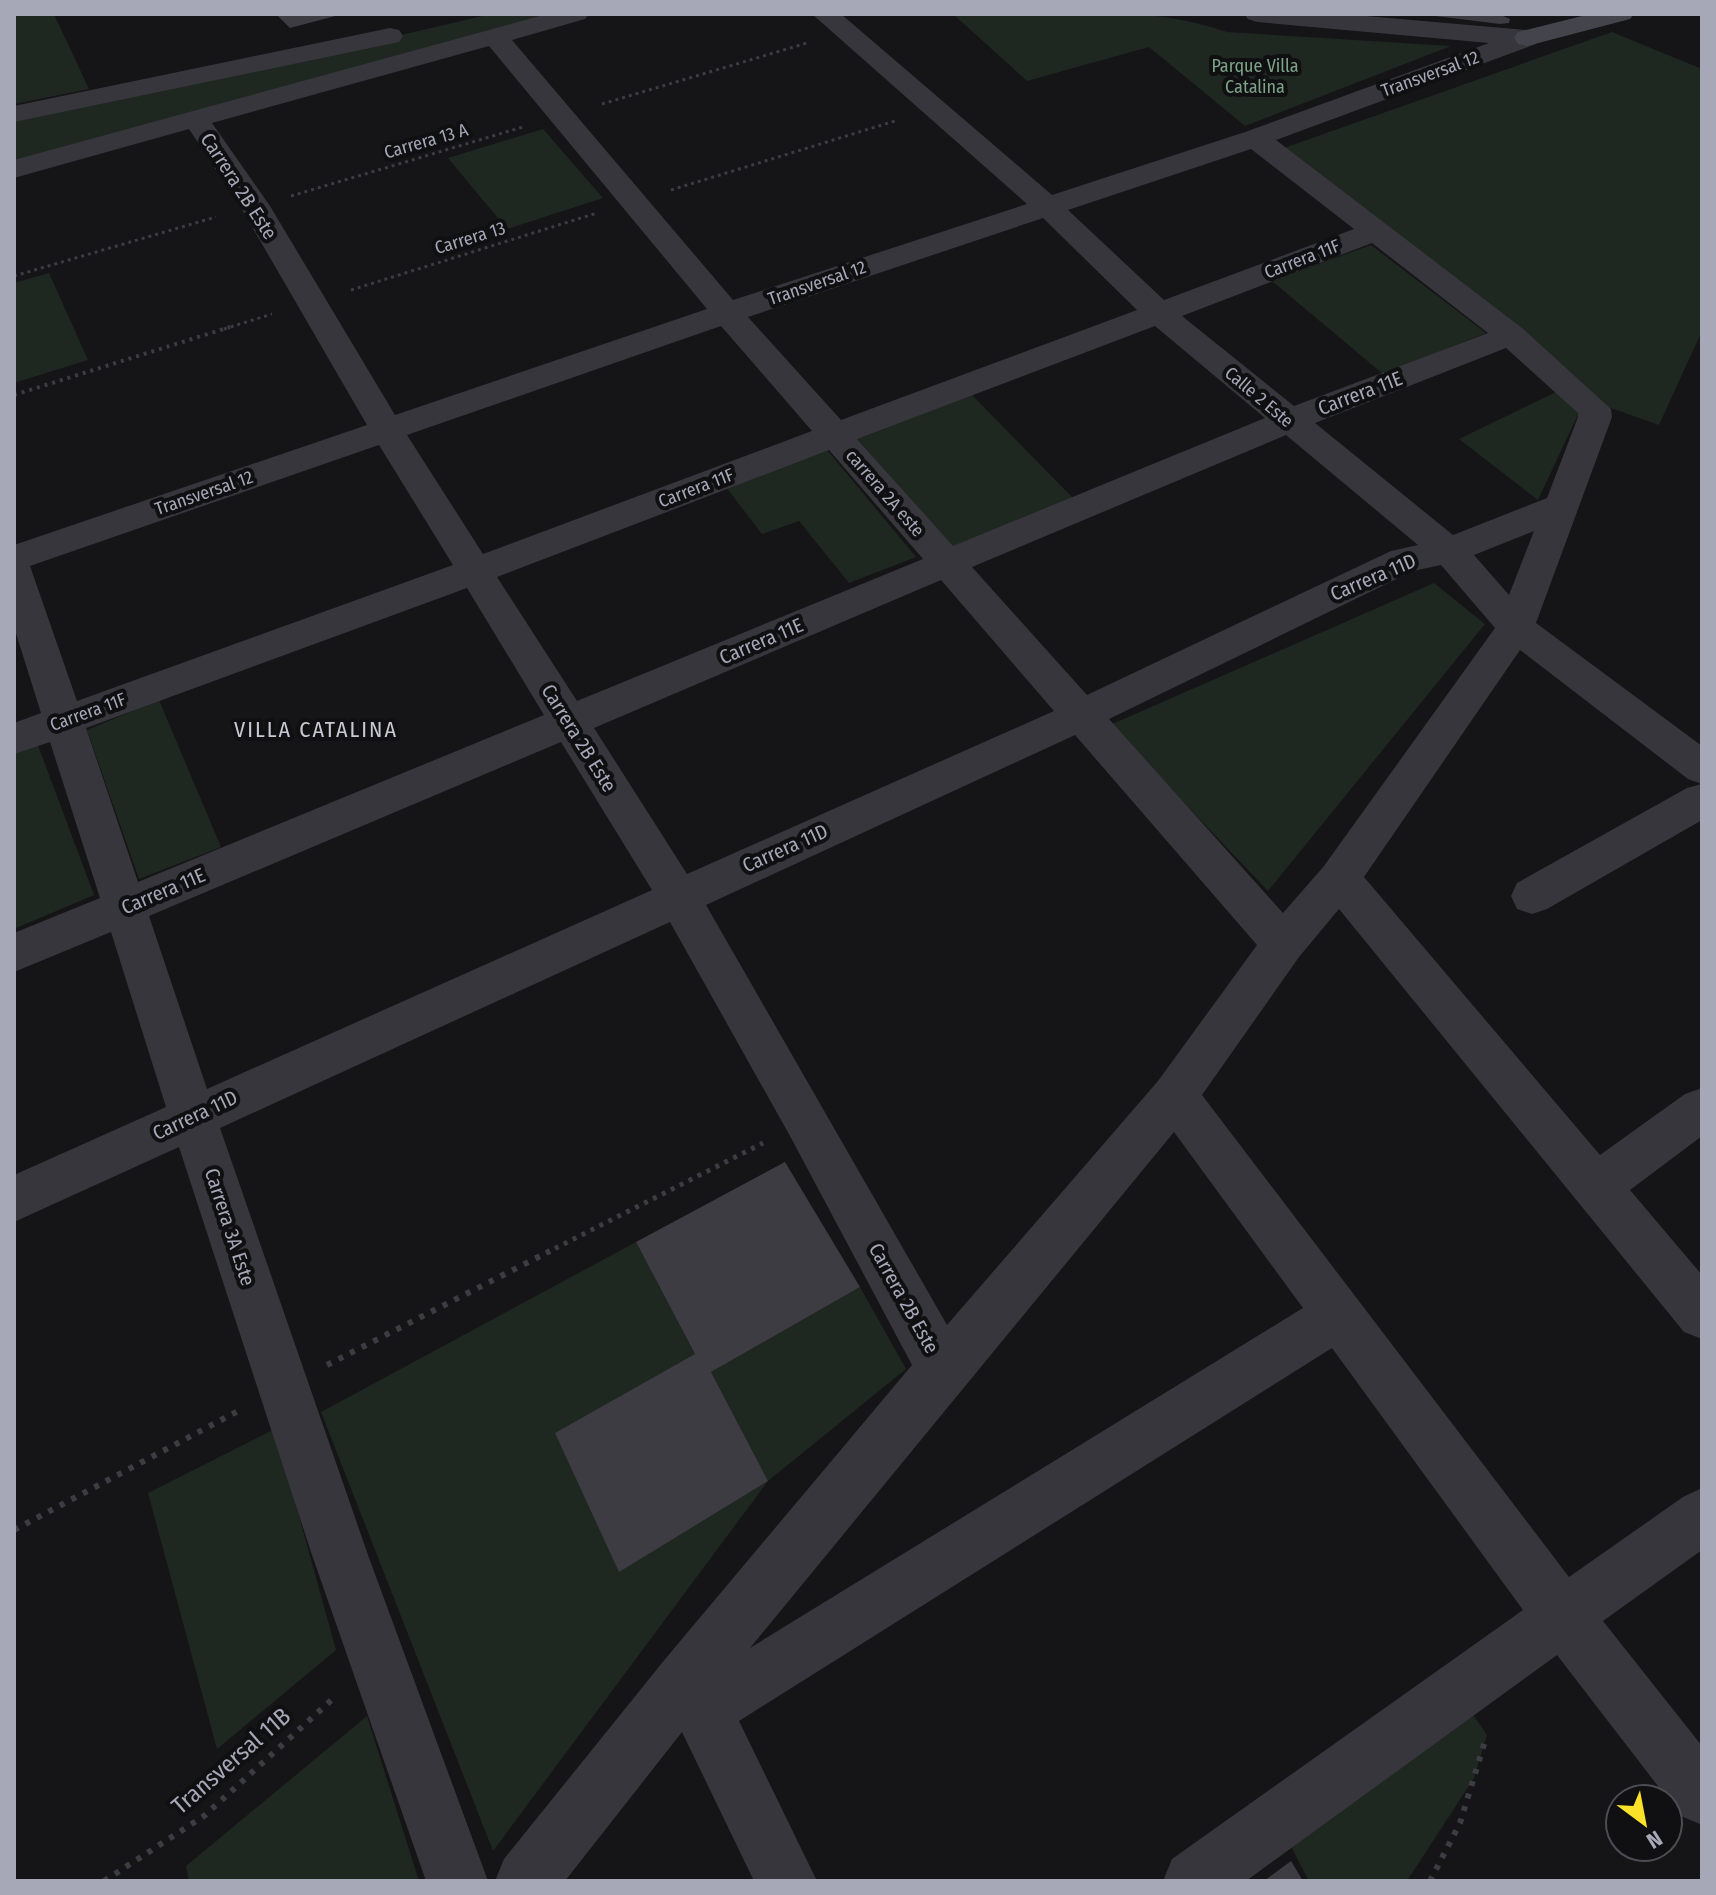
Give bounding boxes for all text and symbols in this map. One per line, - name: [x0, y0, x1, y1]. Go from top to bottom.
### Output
- street label: Transversal 12: [1378, 46, 1482, 102]
- park label: Parque Villa Catalina: [1211, 55, 1299, 98]
- street label: Carrera 13 A: [381, 118, 471, 163]
- street label: Carrera 2B Este: [196, 128, 282, 244]
- street label: Carrera 13: [432, 217, 508, 259]
- street label: Carrera 11F: [1261, 235, 1343, 283]
- street label: Transversal 12: [765, 256, 869, 310]
- street label: Calle 2 Este: [1220, 362, 1298, 432]
- street label: Carrera 11E: [1314, 366, 1406, 420]
- street label: carrera 2A este: [841, 445, 929, 541]
- street label: Carrera 11F: [655, 464, 737, 512]
- street label: Transversal 12: [152, 466, 256, 520]
- street label: Carrera 11D: [1327, 548, 1419, 606]
- street label: Carrera 11E: [716, 613, 806, 669]
- street label: Carrera 2B Este: [536, 680, 622, 796]
- street label: Carrera 11F: [47, 688, 129, 736]
- district label: VILLA CATALINA: [234, 716, 398, 743]
- street label: Carrera 11D: [739, 819, 831, 877]
- street label: Carrera 11E: [118, 863, 208, 919]
- street label: Carrera 11D: [149, 1085, 241, 1145]
- street label: Carrera 3A Este: [200, 1165, 260, 1289]
- street label: Carrera 2B Este: [864, 1239, 944, 1357]
- street label: Transversal 11B: [166, 1702, 296, 1820]
- north arrow: [1604, 1783, 1684, 1863]
- text: N: [1642, 1825, 1667, 1854]

